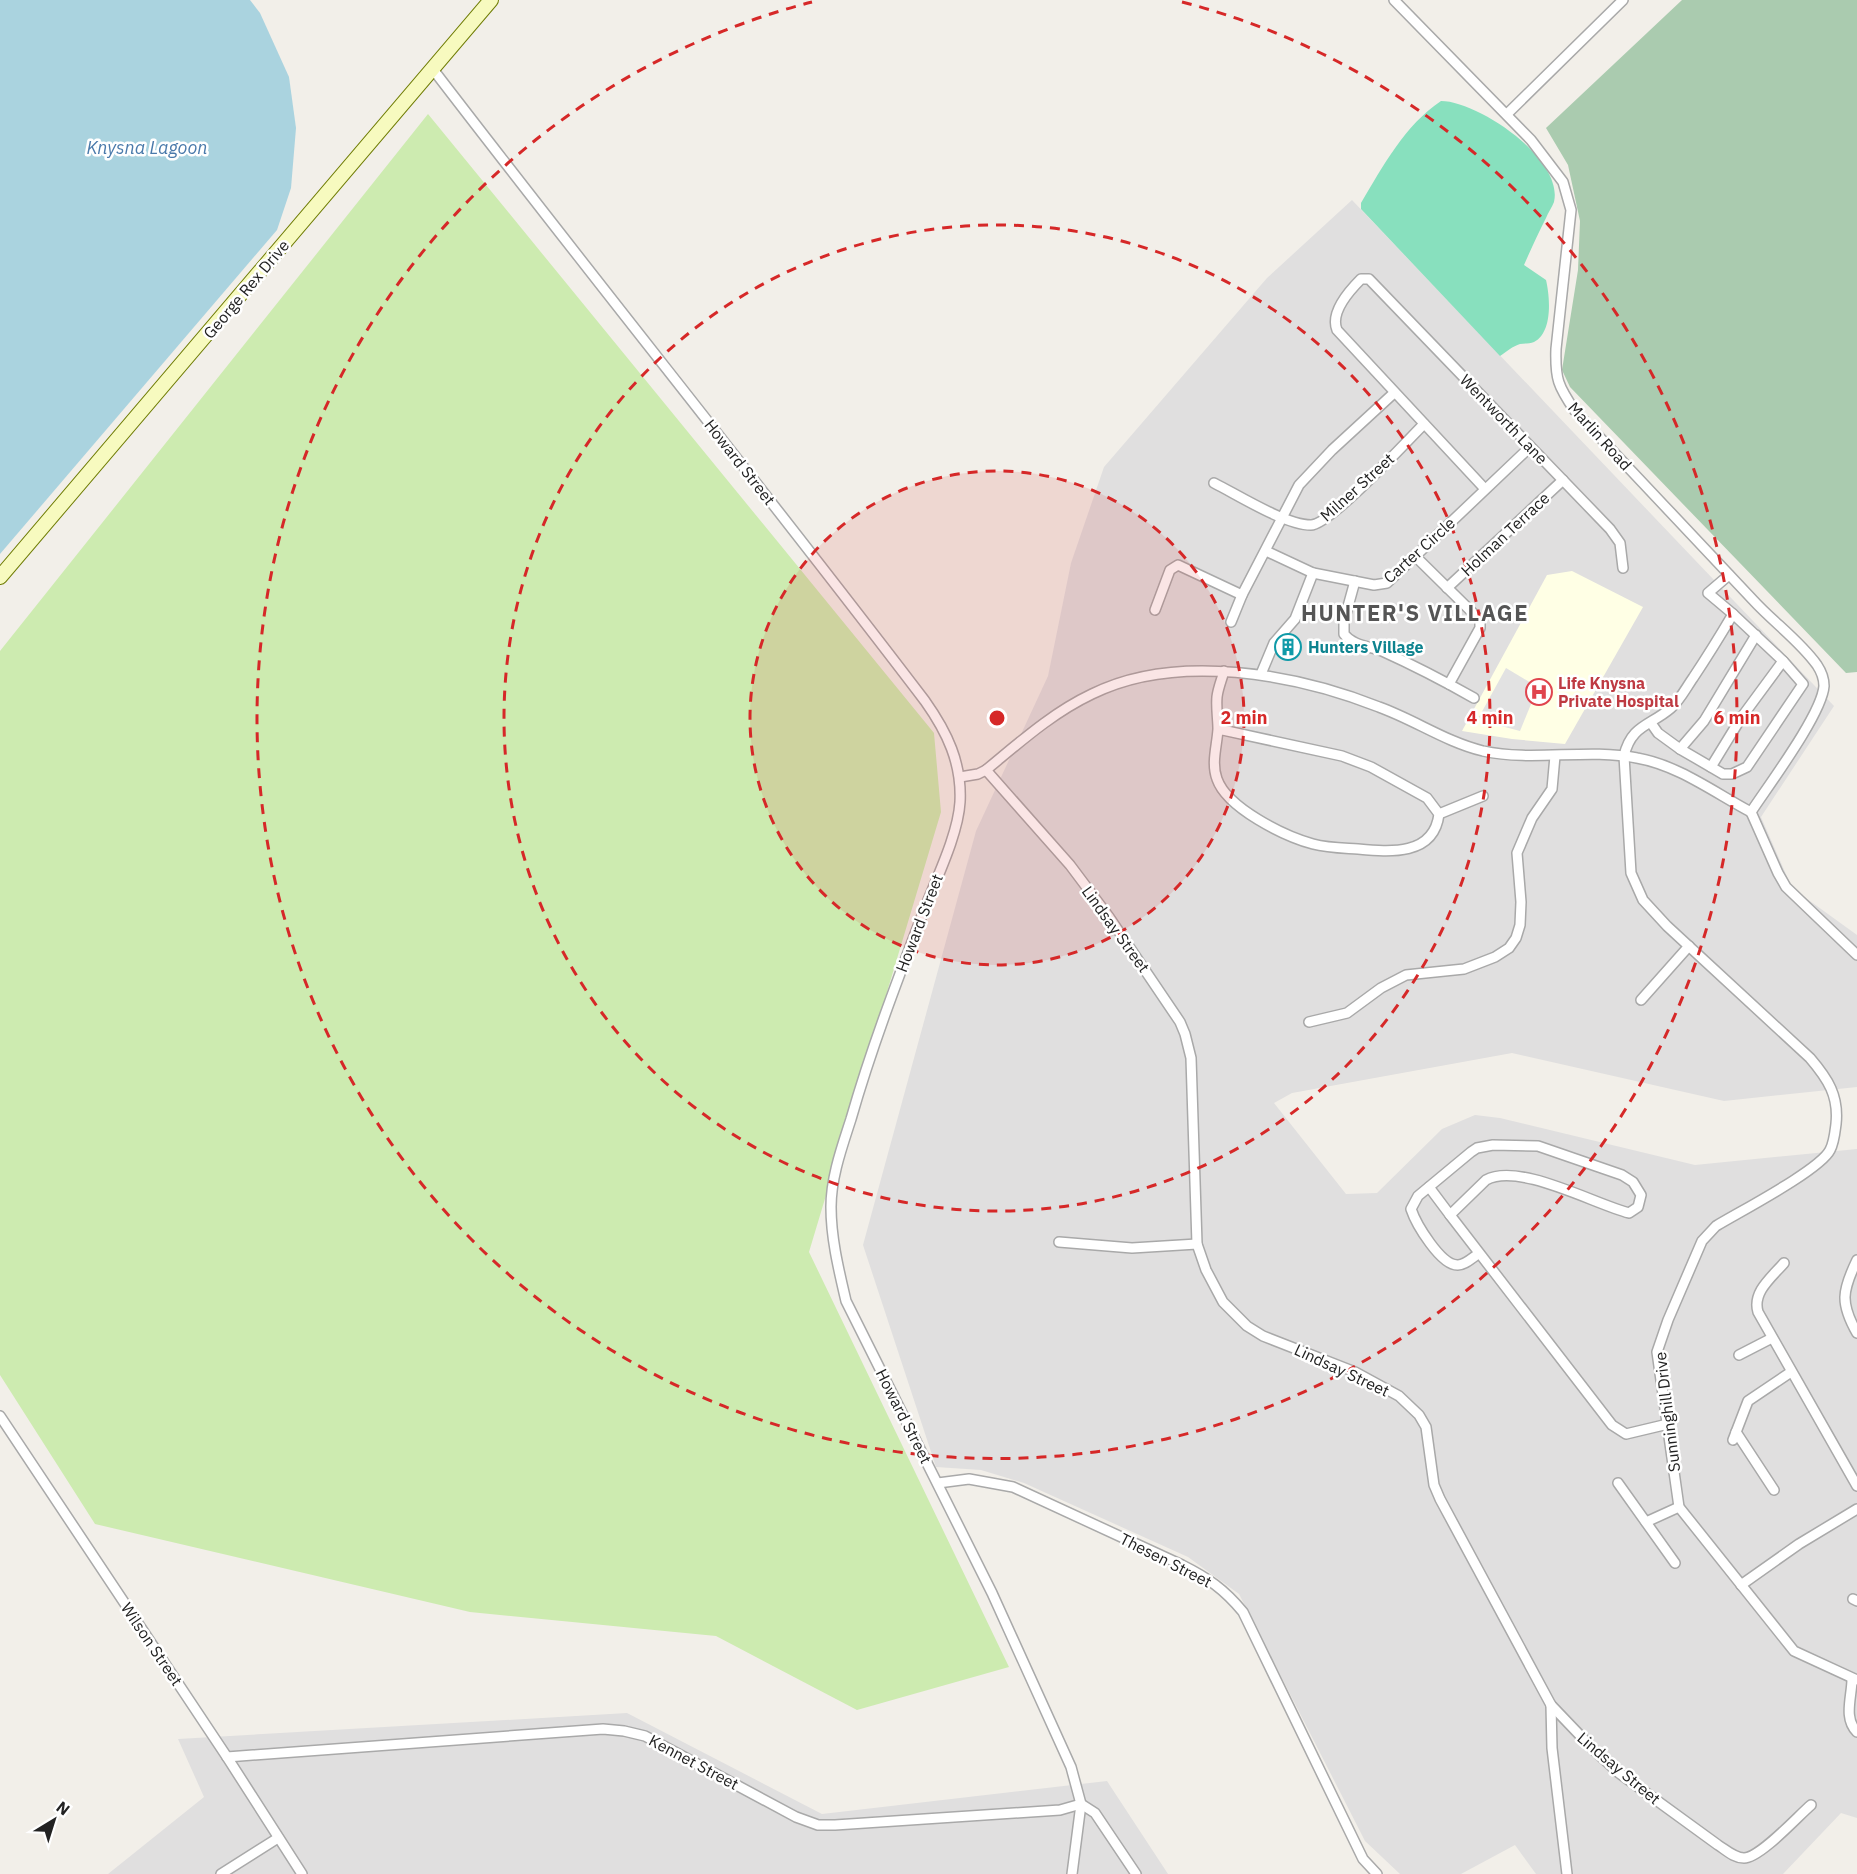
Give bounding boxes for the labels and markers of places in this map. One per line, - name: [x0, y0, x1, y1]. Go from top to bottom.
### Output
- building icon: Hunters Village: [1273, 632, 1303, 662]
- place label: Hunters Village: [1308, 637, 1423, 657]
- place label: Life Knysna Private Hospital: [1558, 673, 1679, 711]
- hospital icon: Life Knysna Private Hospital: [1524, 677, 1554, 707]
- centre of rings: [987, 708, 1007, 728]

